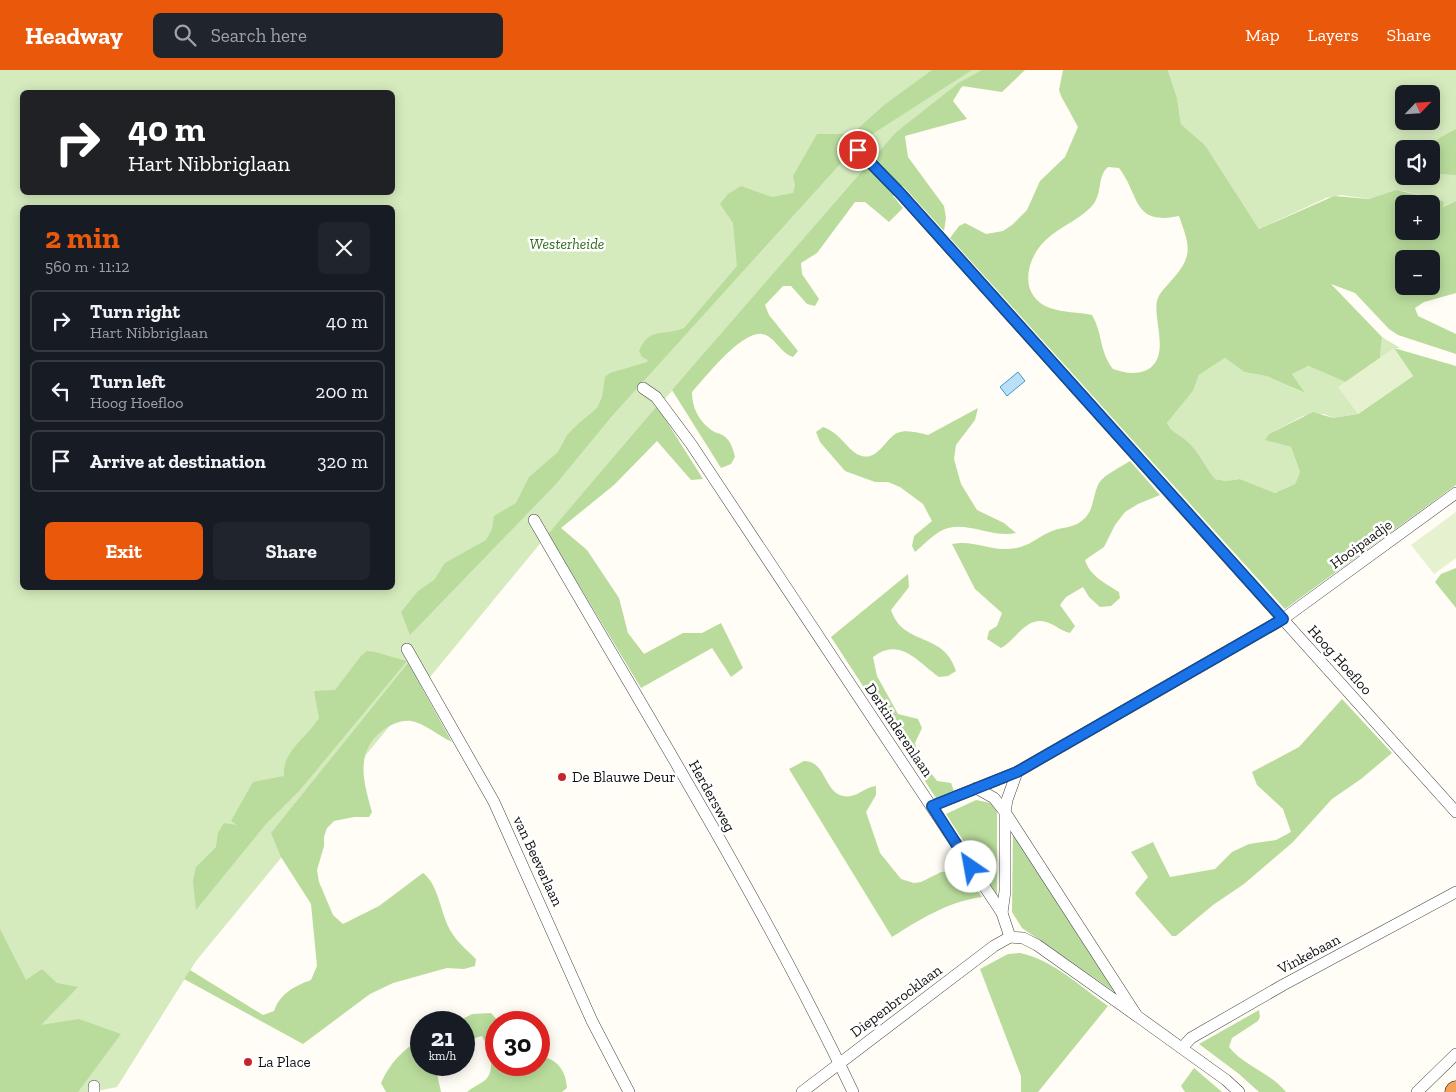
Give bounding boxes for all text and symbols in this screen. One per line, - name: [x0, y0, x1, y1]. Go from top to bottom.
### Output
- search box: [153, 13, 503, 58]
- text: Headway: [25, 21, 123, 50]
- icon: search: [171, 21, 199, 49]
- text: Search here: [211, 24, 307, 47]
- text: Map: [1245, 24, 1280, 46]
- text: Layers: [1308, 24, 1359, 46]
- text: Share: [1387, 24, 1431, 46]
- north arrow: [1395, 85, 1440, 130]
- map controls: [1395, 85, 1440, 295]
- text: 40 m: [128, 108, 205, 150]
- icon: right: [45, 110, 110, 175]
- pin: [837, 129, 879, 171]
- icon: arrive: [844, 136, 872, 164]
- button: sound: [1395, 140, 1440, 185]
- text: Hart Nibbriglaan: [128, 150, 290, 177]
- button: +: [1395, 195, 1440, 240]
- text: 2 min: [45, 220, 120, 256]
- button: close: [318, 222, 370, 274]
- park label: Westerheide: [530, 235, 604, 253]
- button: −: [1395, 250, 1440, 295]
- text: 560 m · 11:12: [45, 257, 129, 276]
- text: Turn right: [90, 300, 180, 323]
- icon: right: [47, 307, 75, 335]
- text: 40 m: [326, 310, 368, 333]
- text: Hart Nibbriglaan: [90, 323, 208, 342]
- text: Turn left: [90, 370, 165, 393]
- icon: left: [47, 377, 75, 405]
- text: 200 m: [316, 380, 368, 403]
- text: Hoog Hoefloo: [90, 393, 184, 412]
- icon: arrive: [47, 447, 75, 475]
- text: Arrive at destination: [90, 450, 266, 473]
- text: 320 m: [317, 450, 368, 473]
- street label: Hooipaadje: [1326, 515, 1396, 573]
- button: Exit: [45, 522, 203, 580]
- button: Share: [213, 522, 370, 580]
- street label: Hoog Hoefloo: [1304, 621, 1376, 699]
- street label: Derkinderenlaan: [861, 680, 937, 780]
- street label: Herdersweg: [685, 757, 739, 835]
- place label: De Blauwe Deur: [572, 768, 676, 786]
- marker: De Blauwe Deur: [556, 771, 568, 783]
- street label: van Beeverlaan: [509, 813, 567, 909]
- position arrow: [944, 840, 996, 892]
- street label: Vinkebaan: [1274, 930, 1344, 978]
- street label: Diepenbrocklaan: [847, 961, 945, 1041]
- speed limit sign: 30: [485, 1011, 550, 1076]
- text: 21: [431, 1022, 454, 1052]
- text: km/h: [429, 1049, 456, 1063]
- place label: La Place: [258, 1053, 311, 1071]
- marker: La Place: [242, 1056, 254, 1068]

